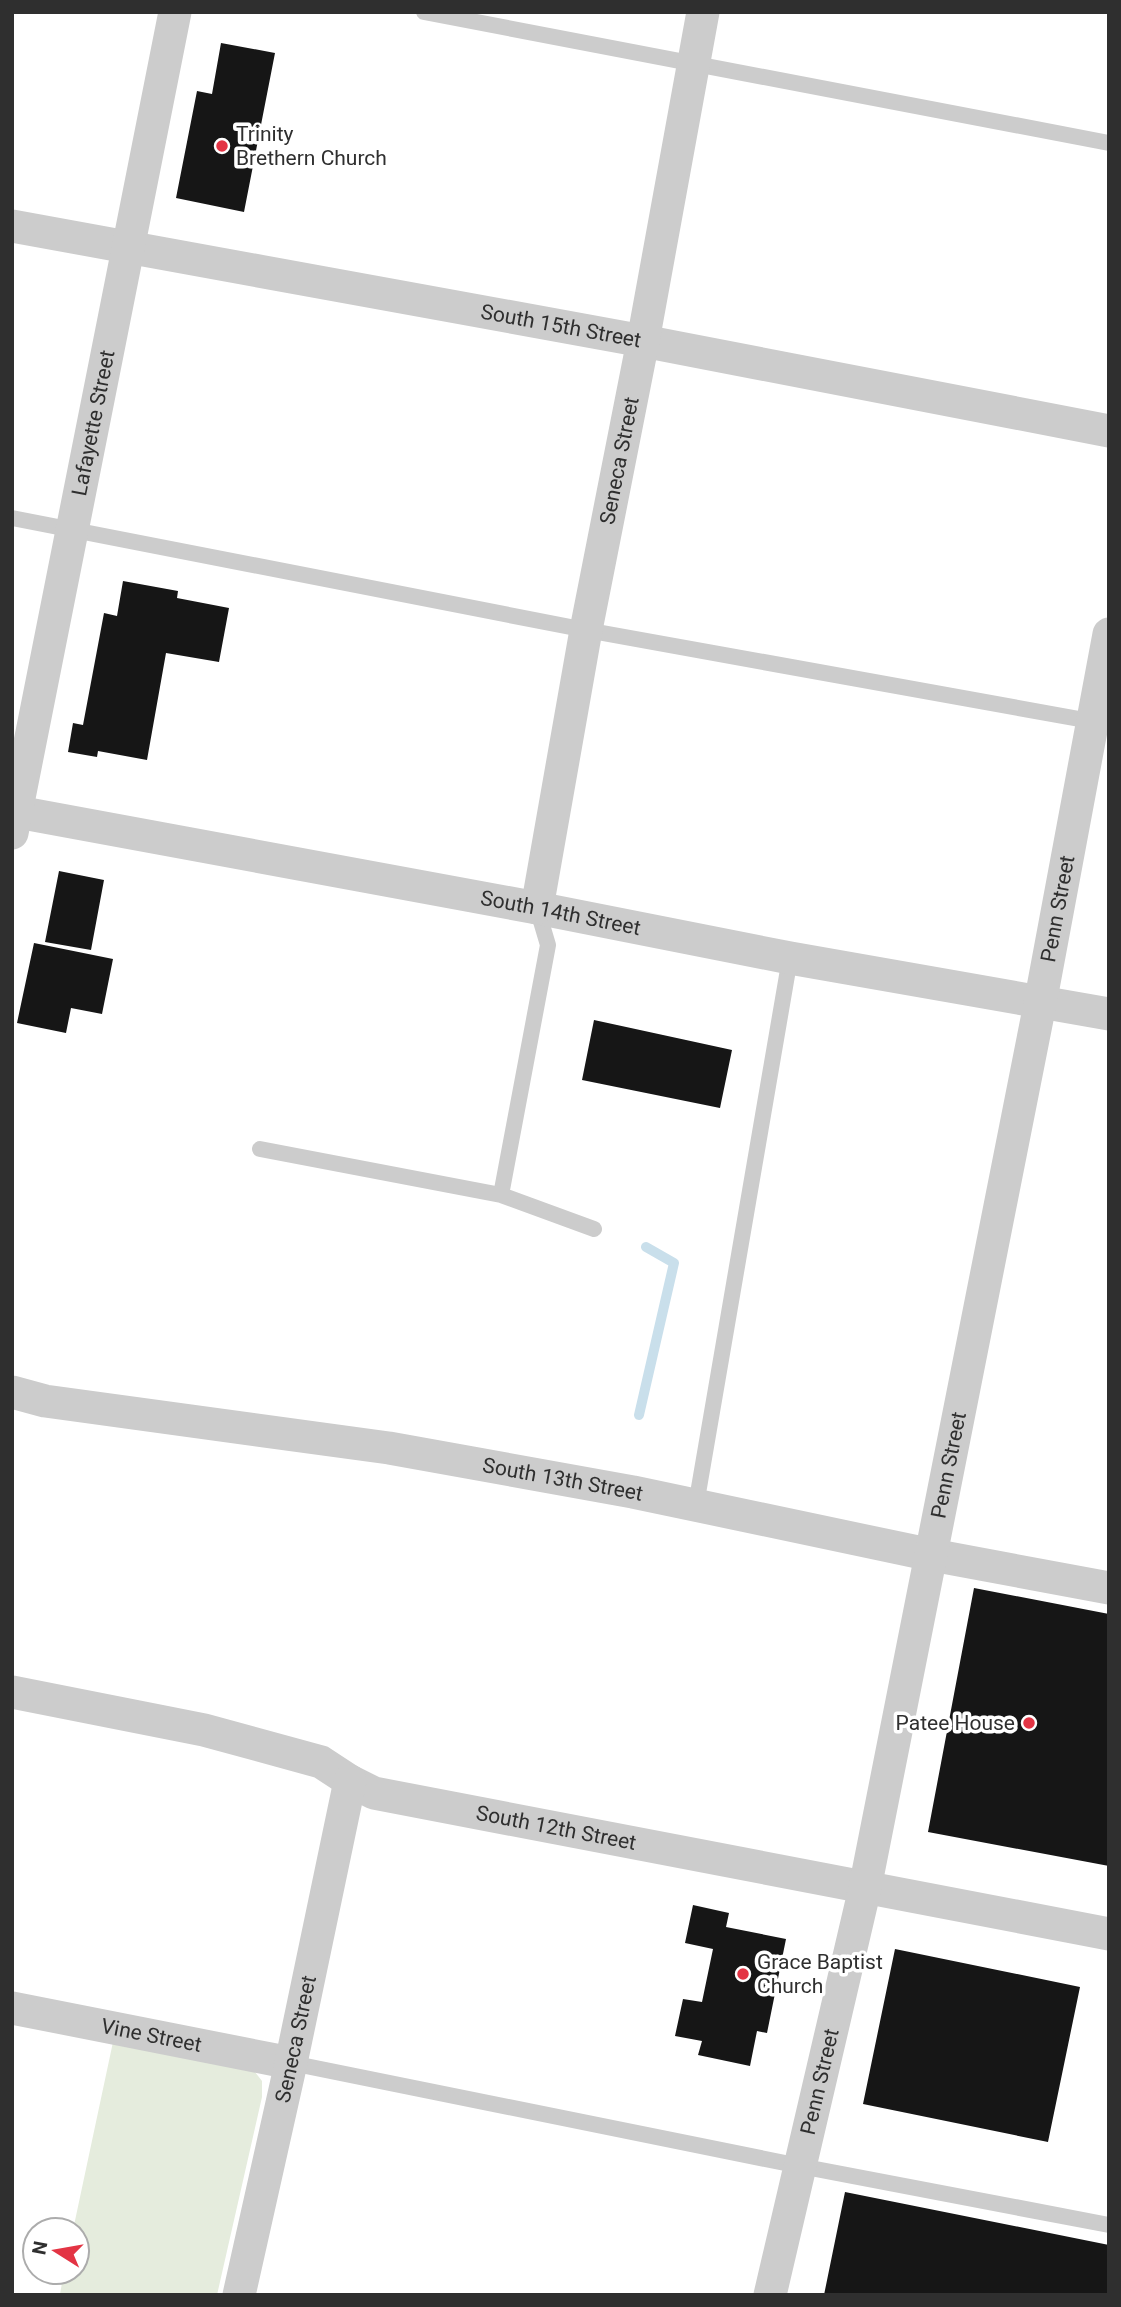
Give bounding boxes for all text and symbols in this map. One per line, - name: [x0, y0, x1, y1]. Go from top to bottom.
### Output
- place label: Trinity Brethern Church: [236, 122, 387, 170]
- marker: Trinity Brethern Church: [214, 138, 230, 154]
- street label: South 15th Street: [479, 300, 643, 352]
- street label: Lafayette Street: [67, 348, 120, 498]
- street label: Seneca Street: [595, 395, 644, 526]
- street label: Penn Street: [1036, 853, 1079, 964]
- street label: South 14th Street: [479, 886, 643, 940]
- street label: Penn Street: [926, 1410, 971, 1521]
- street label: South 13th Street: [481, 1453, 645, 1506]
- place label: Patee House: [896, 1711, 1015, 1735]
- marker: Patee House: [1021, 1715, 1037, 1731]
- street label: South 12th Street: [474, 1801, 638, 1855]
- place label: Grace Baptist Church: [757, 1950, 883, 1998]
- marker: Grace Baptist Church: [735, 1966, 751, 1982]
- street label: Seneca Street: [270, 1973, 321, 2105]
- street label: Vine Street: [99, 2014, 204, 2057]
- street label: Penn Street: [796, 2026, 844, 2137]
- north arrow: [21, 2216, 91, 2286]
- text: N: [27, 2239, 52, 2257]

